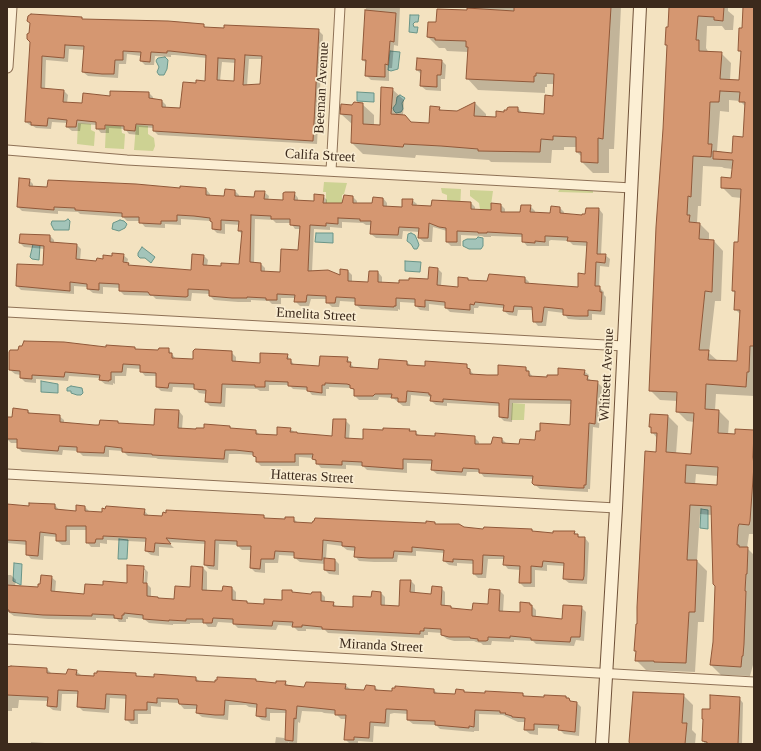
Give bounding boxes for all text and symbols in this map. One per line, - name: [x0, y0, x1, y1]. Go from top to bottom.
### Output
- street label: Beeman Avenue: [311, 42, 333, 134]
- street label: Califa Street: [284, 146, 356, 166]
- street label: Emelita Street: [276, 305, 356, 325]
- street label: Whitsett Avenue: [596, 328, 618, 422]
- street label: Hatteras Street: [270, 466, 354, 488]
- street label: Miranda Street: [339, 635, 423, 657]

